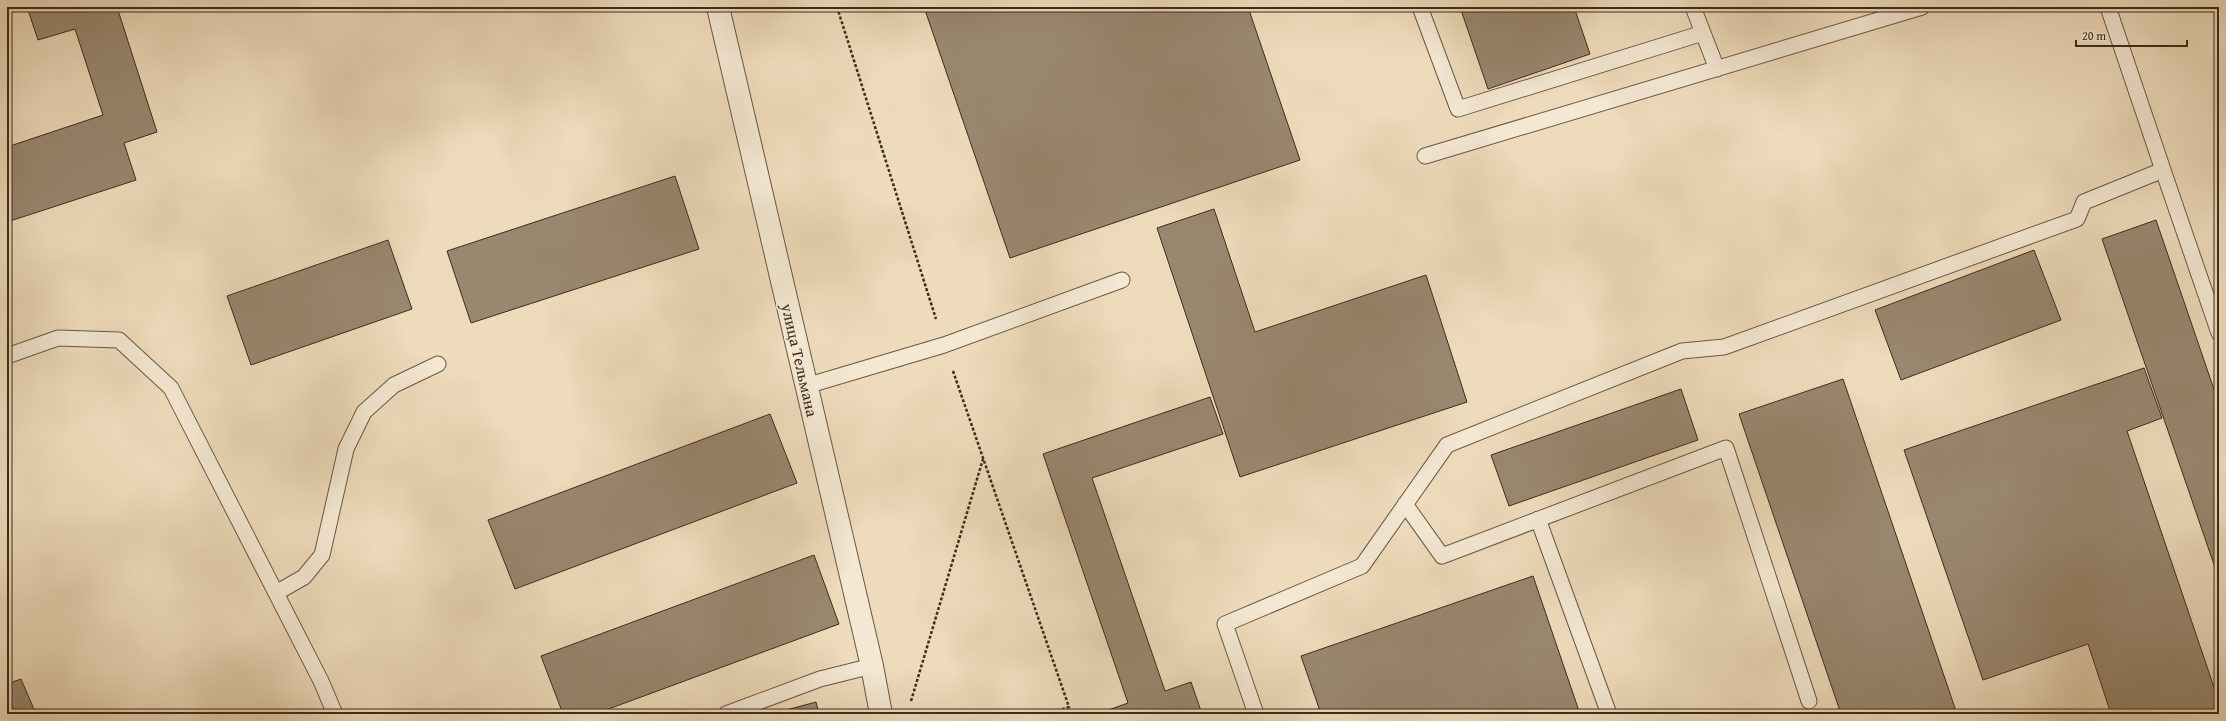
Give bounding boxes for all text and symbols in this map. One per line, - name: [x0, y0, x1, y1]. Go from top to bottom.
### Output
- scale bar: [2076, 22, 2187, 48]
- text: 20 m: [2082, 27, 2106, 44]
- street label: улица Тельмана: [775, 300, 825, 419]

